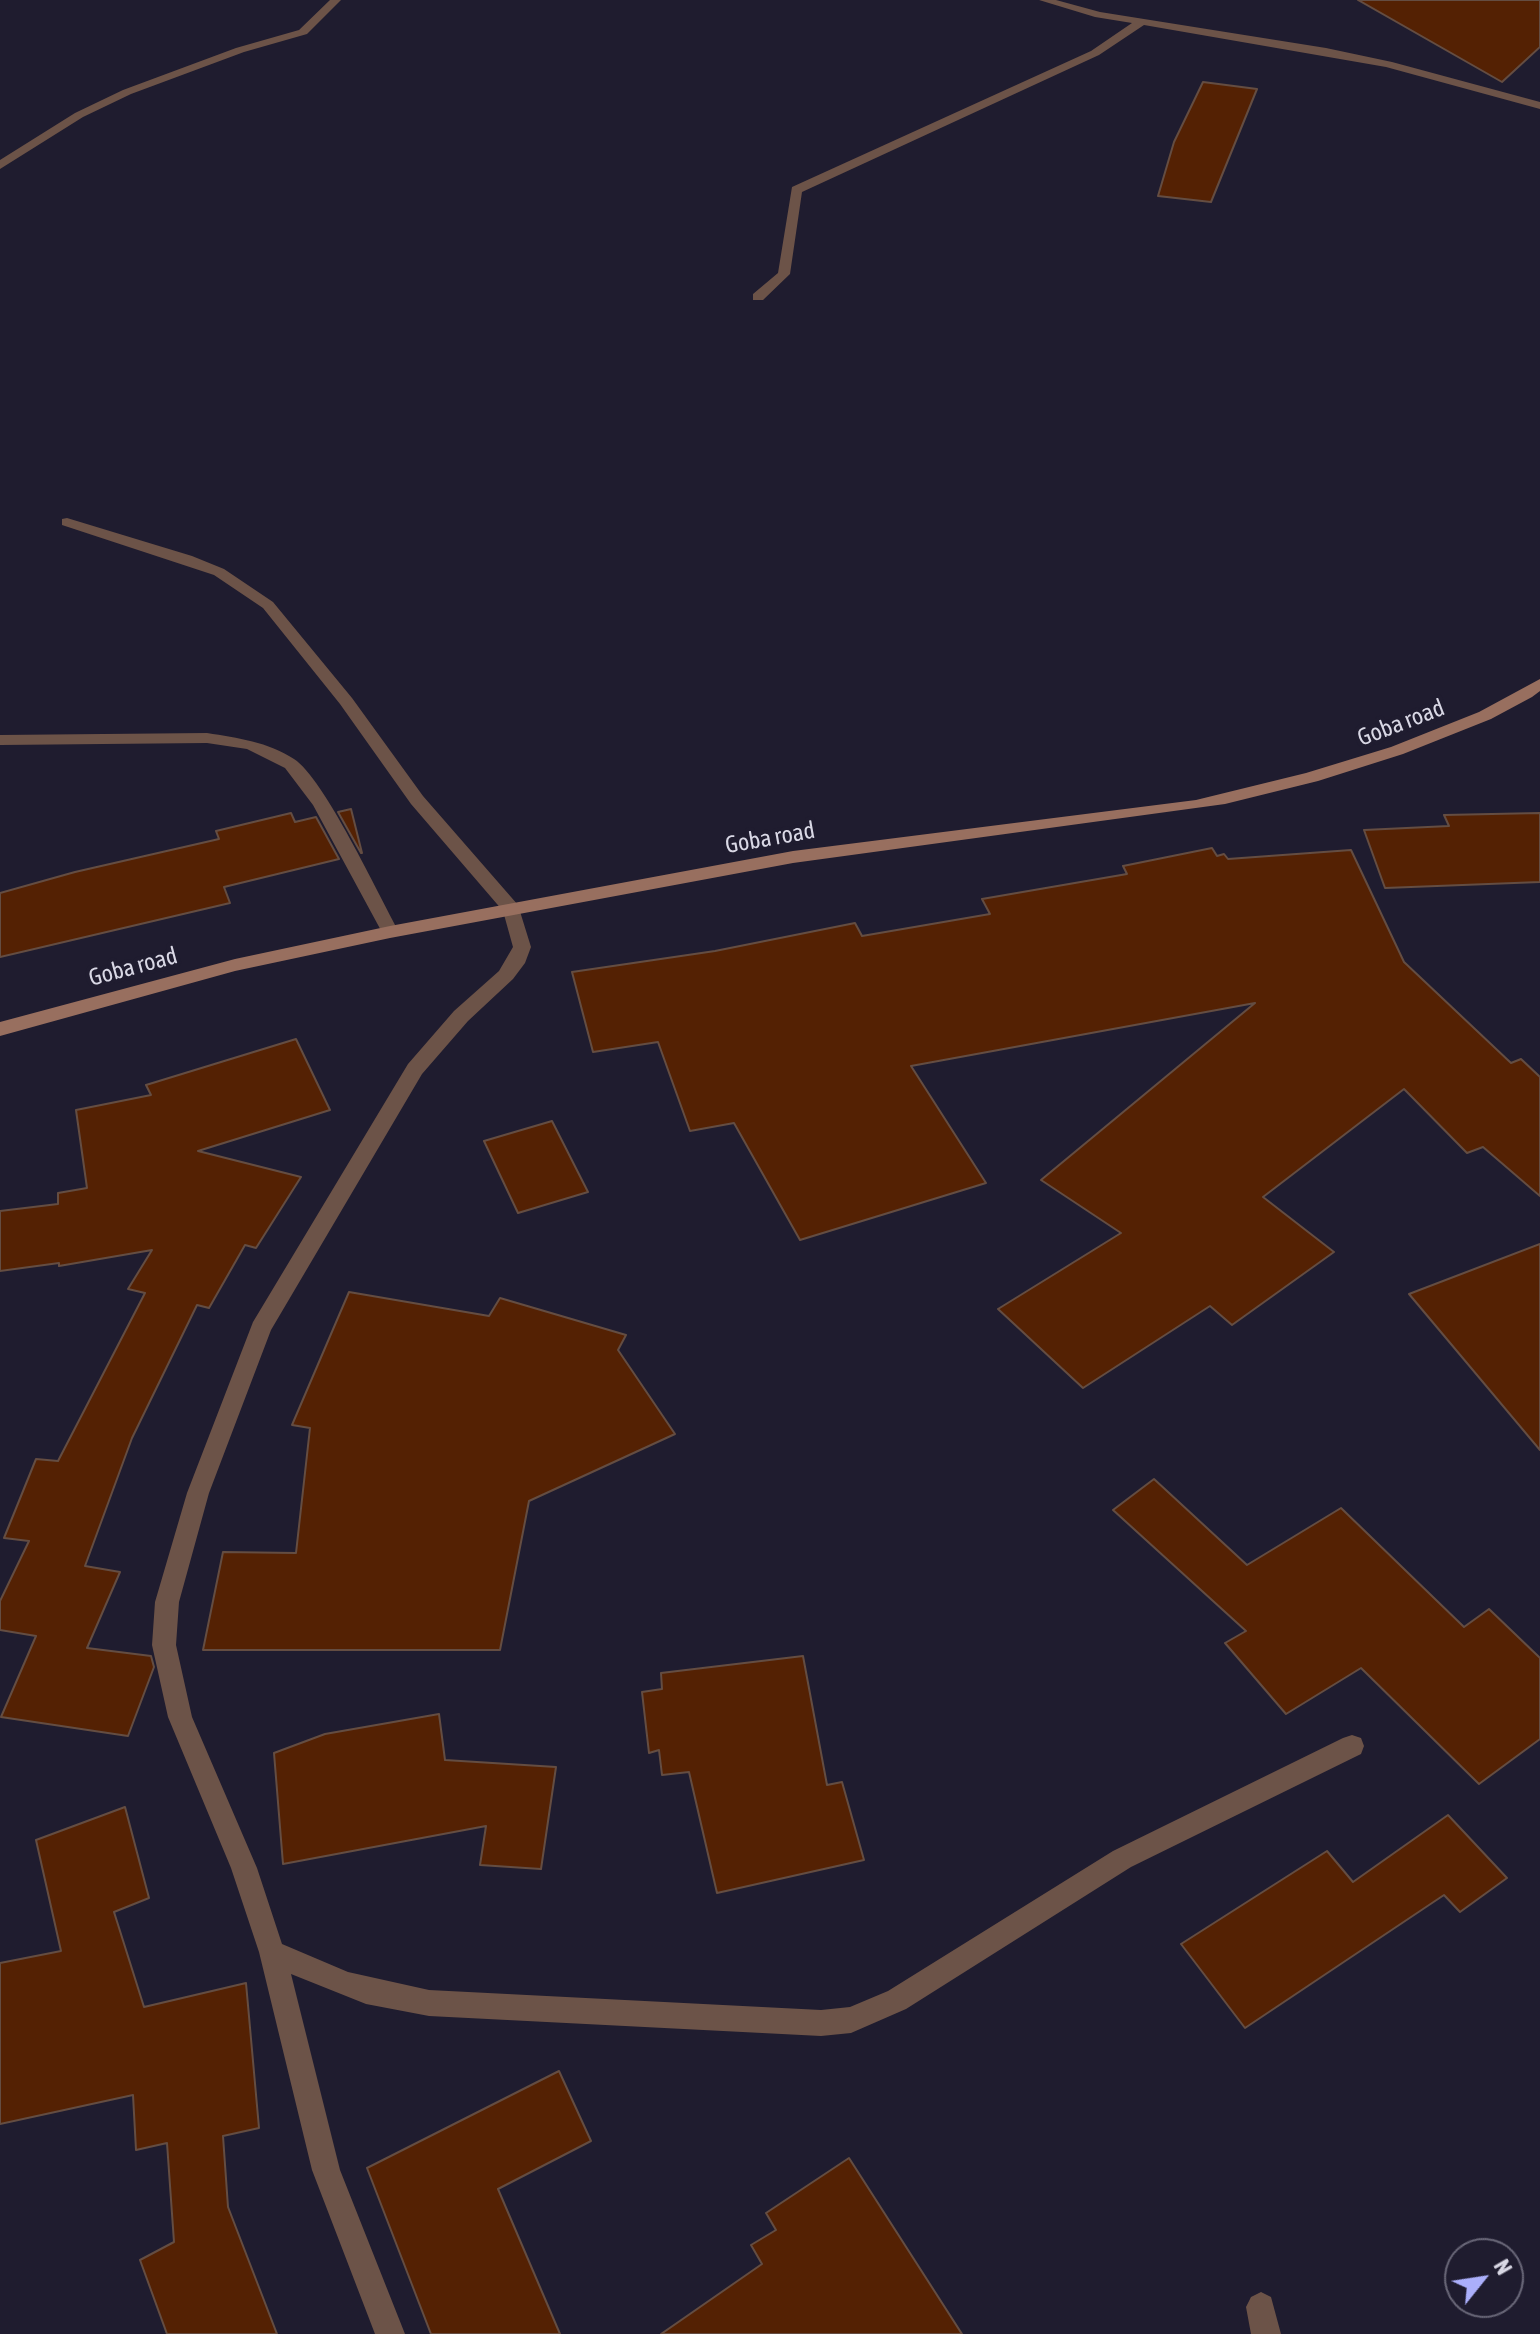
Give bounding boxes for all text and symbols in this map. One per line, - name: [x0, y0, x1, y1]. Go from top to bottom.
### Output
- street label: Goba road: [1353, 693, 1449, 753]
- street label: Goba road: [723, 816, 817, 860]
- street label: Goba road: [85, 941, 181, 993]
- north arrow: [1444, 2238, 1524, 2318]
- text: N: [1489, 2255, 1518, 2279]

